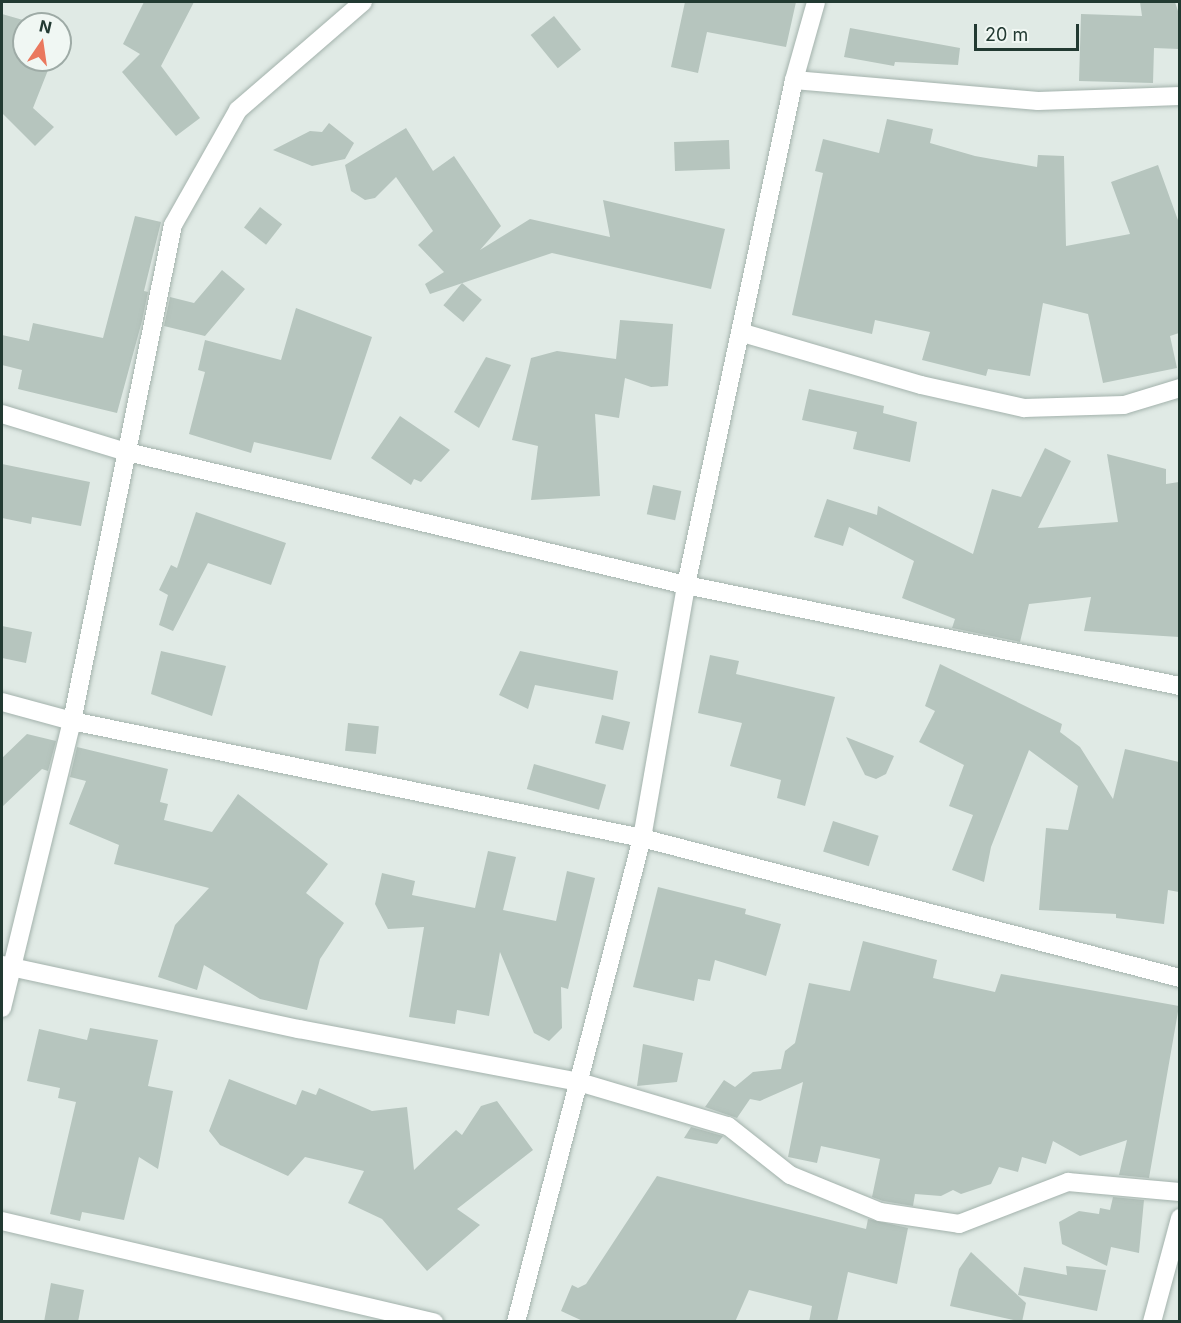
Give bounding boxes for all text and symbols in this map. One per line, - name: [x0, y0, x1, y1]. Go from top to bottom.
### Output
- north arrow: [12, 12, 72, 72]
- scale bar: [977, 12, 1082, 50]
- text: N: [37, 15, 54, 38]
- text: 20 m: [985, 24, 1028, 45]

